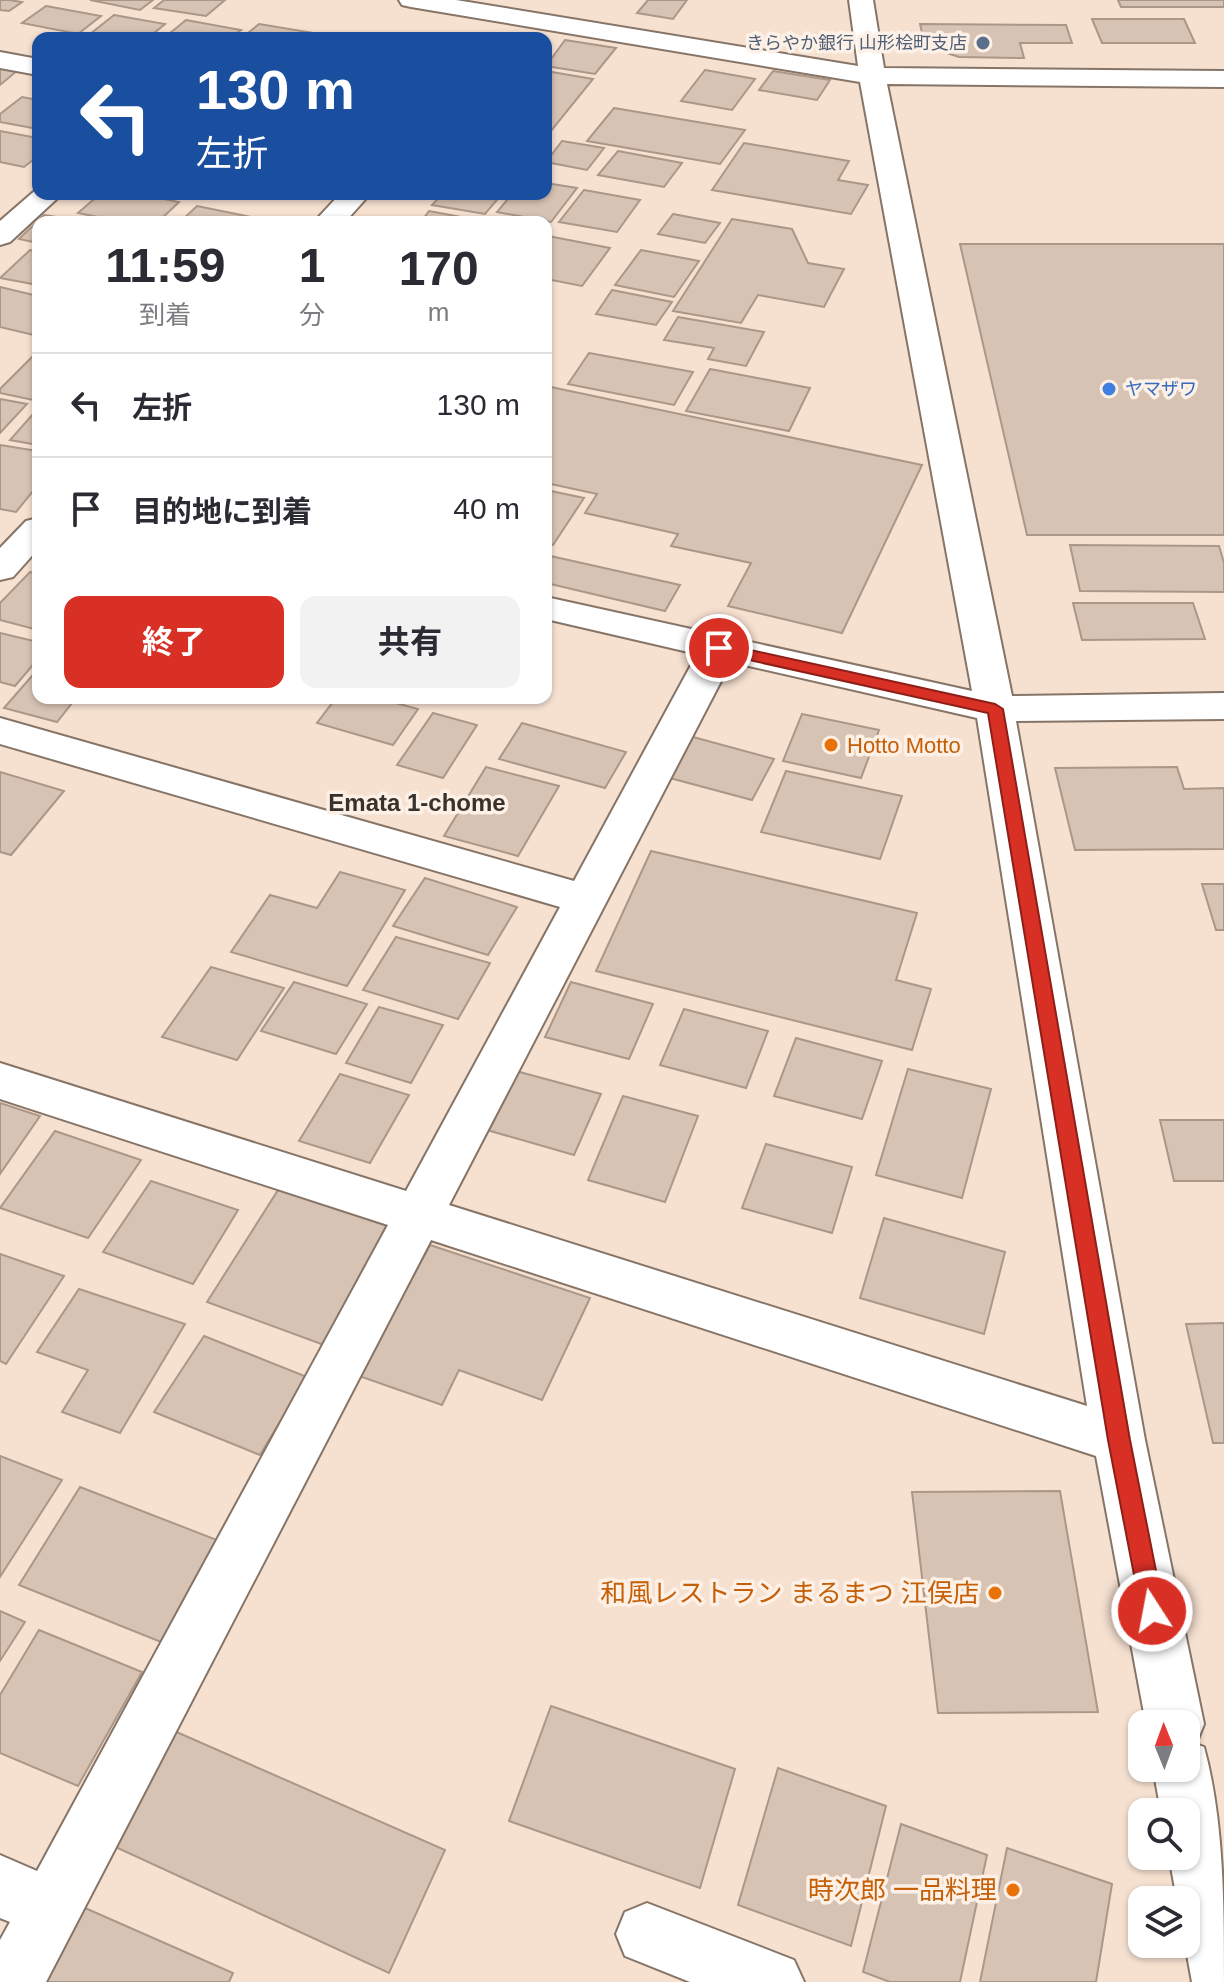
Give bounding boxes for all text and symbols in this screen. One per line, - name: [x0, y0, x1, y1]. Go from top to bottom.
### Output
- place label: きらやか銀行 山形桧町支店: [746, 33, 967, 53]
- marker: きらやか銀行 山形桧町支店: [974, 34, 992, 52]
- text: 130 m: [196, 58, 355, 121]
- icon: left: [64, 64, 168, 168]
- text: 左折: [196, 133, 268, 174]
- text: 11:59: [105, 239, 225, 292]
- text: 1: [299, 239, 325, 292]
- text: 170: [399, 242, 479, 295]
- text: m: [428, 297, 450, 327]
- text: 到着: [139, 300, 191, 330]
- text: 分: [299, 300, 325, 330]
- place label: ヤマザワ: [1125, 379, 1197, 399]
- marker: ヤマザワ: [1100, 380, 1118, 398]
- icon: left: [64, 383, 108, 427]
- text: 130 m: [437, 388, 520, 421]
- text: 左折: [132, 391, 192, 424]
- icon: arrive: [64, 487, 108, 531]
- text: 40 m: [453, 492, 520, 525]
- text: 目的地に到着: [132, 495, 312, 528]
- button: 終了: [64, 596, 284, 688]
- button: 共有: [300, 596, 520, 688]
- pin: [685, 614, 753, 682]
- icon: arrive: [697, 626, 741, 670]
- place label: Hotto Motto: [847, 733, 961, 758]
- marker: Hotto Motto: [822, 736, 840, 754]
- district label: Emata 1-chome: [328, 789, 506, 816]
- position arrow: [1110, 1569, 1194, 1653]
- place label: 和風レストラン まるまつ 江俣店: [601, 1578, 979, 1608]
- marker: 和風レストラン まるまつ 江俣店: [986, 1584, 1004, 1602]
- north arrow: [1128, 1710, 1200, 1782]
- map controls: [1128, 1710, 1200, 1958]
- button: search: [1128, 1798, 1200, 1870]
- place label: 時次郎 一品料理: [808, 1875, 997, 1905]
- marker: 時次郎 一品料理: [1004, 1881, 1022, 1899]
- button: layers: [1128, 1886, 1200, 1958]

